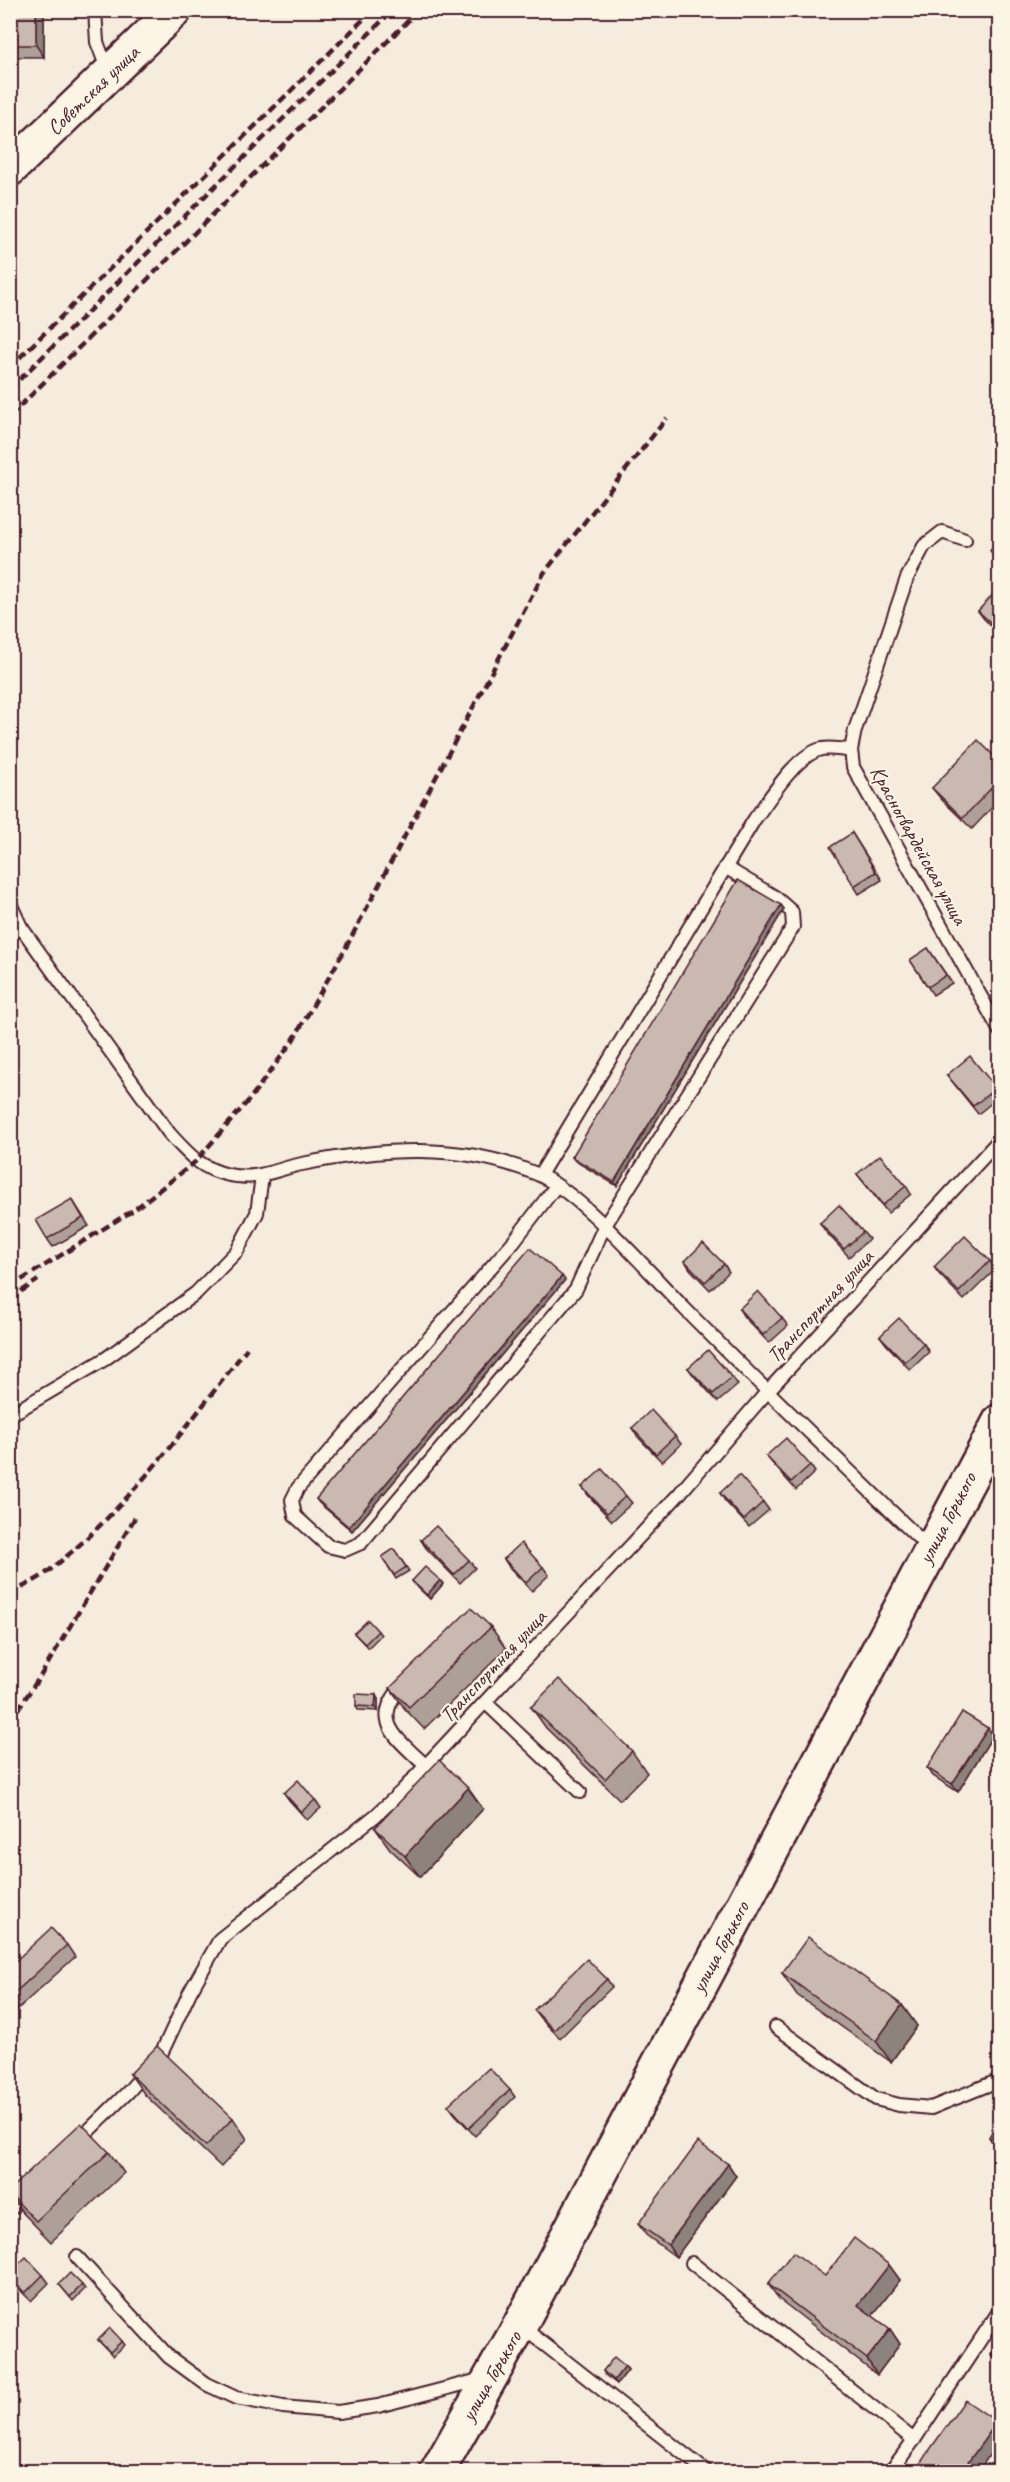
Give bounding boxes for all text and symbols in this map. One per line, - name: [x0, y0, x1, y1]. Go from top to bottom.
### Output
- street label: Советская улица: [41, 38, 146, 141]
- street label: Красногвардейская улица: [865, 761, 974, 930]
- street label: Транспортная улица: [761, 1243, 880, 1368]
- street label: улица Горького: [911, 1467, 983, 1570]
- street label: Транспортная улица: [434, 1603, 553, 1728]
- street label: улица Горького: [684, 1896, 756, 1999]
- street label: улица Горького: [454, 2325, 528, 2427]

